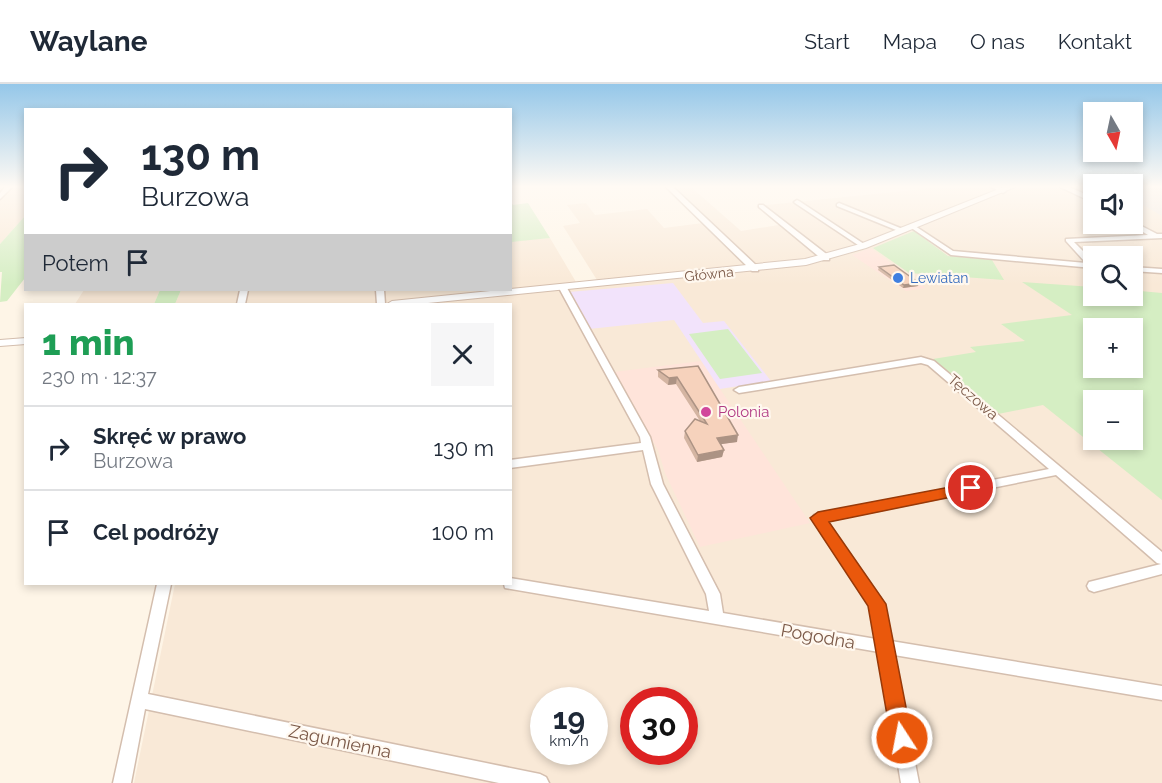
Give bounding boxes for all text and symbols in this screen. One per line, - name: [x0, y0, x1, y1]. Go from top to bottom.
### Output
- text: Waylane: [30, 25, 147, 58]
- text: Start: [804, 29, 850, 54]
- text: Mapa: [883, 29, 937, 54]
- text: O nas: [970, 29, 1025, 54]
- text: Kontakt: [1058, 29, 1132, 54]
- north arrow: [1083, 102, 1143, 162]
- map controls: [1083, 102, 1143, 450]
- text: 130 m: [141, 131, 260, 180]
- icon: right: [42, 132, 120, 210]
- button: sound: [1083, 174, 1143, 234]
- text: Burzowa: [141, 181, 249, 212]
- icon: arrive: [121, 246, 154, 279]
- button: search: [1083, 246, 1143, 306]
- text: Potem: [42, 250, 109, 276]
- street label: Główna: [684, 263, 734, 285]
- place label: Lewiatan: [910, 270, 969, 286]
- marker: Lewiatan: [891, 271, 905, 285]
- button: +: [1083, 318, 1143, 378]
- text: 1 min: [42, 321, 134, 363]
- button: close: [431, 323, 494, 386]
- text: 230 m · 12:37: [42, 365, 157, 389]
- street label: Tęczowa: [944, 370, 1002, 424]
- button: −: [1083, 390, 1143, 450]
- place label: Polonia: [718, 403, 769, 421]
- marker: Polonia: [699, 405, 713, 419]
- text: Skręć w prawo: [93, 423, 246, 449]
- icon: right: [42, 432, 75, 465]
- text: 130 m: [434, 435, 494, 461]
- text: Burzowa: [93, 449, 173, 473]
- pin: [945, 462, 996, 513]
- icon: arrive: [954, 471, 987, 504]
- icon: arrive: [42, 516, 75, 549]
- text: Cel podróży: [93, 519, 219, 545]
- text: 100 m: [432, 519, 494, 545]
- street label: Pogodna: [779, 619, 857, 653]
- speed limit sign: 30: [620, 687, 698, 765]
- text: 19: [553, 701, 585, 736]
- position arrow: [870, 706, 934, 770]
- street label: Zagumienna: [287, 720, 393, 762]
- text: km/h: [549, 732, 589, 750]

